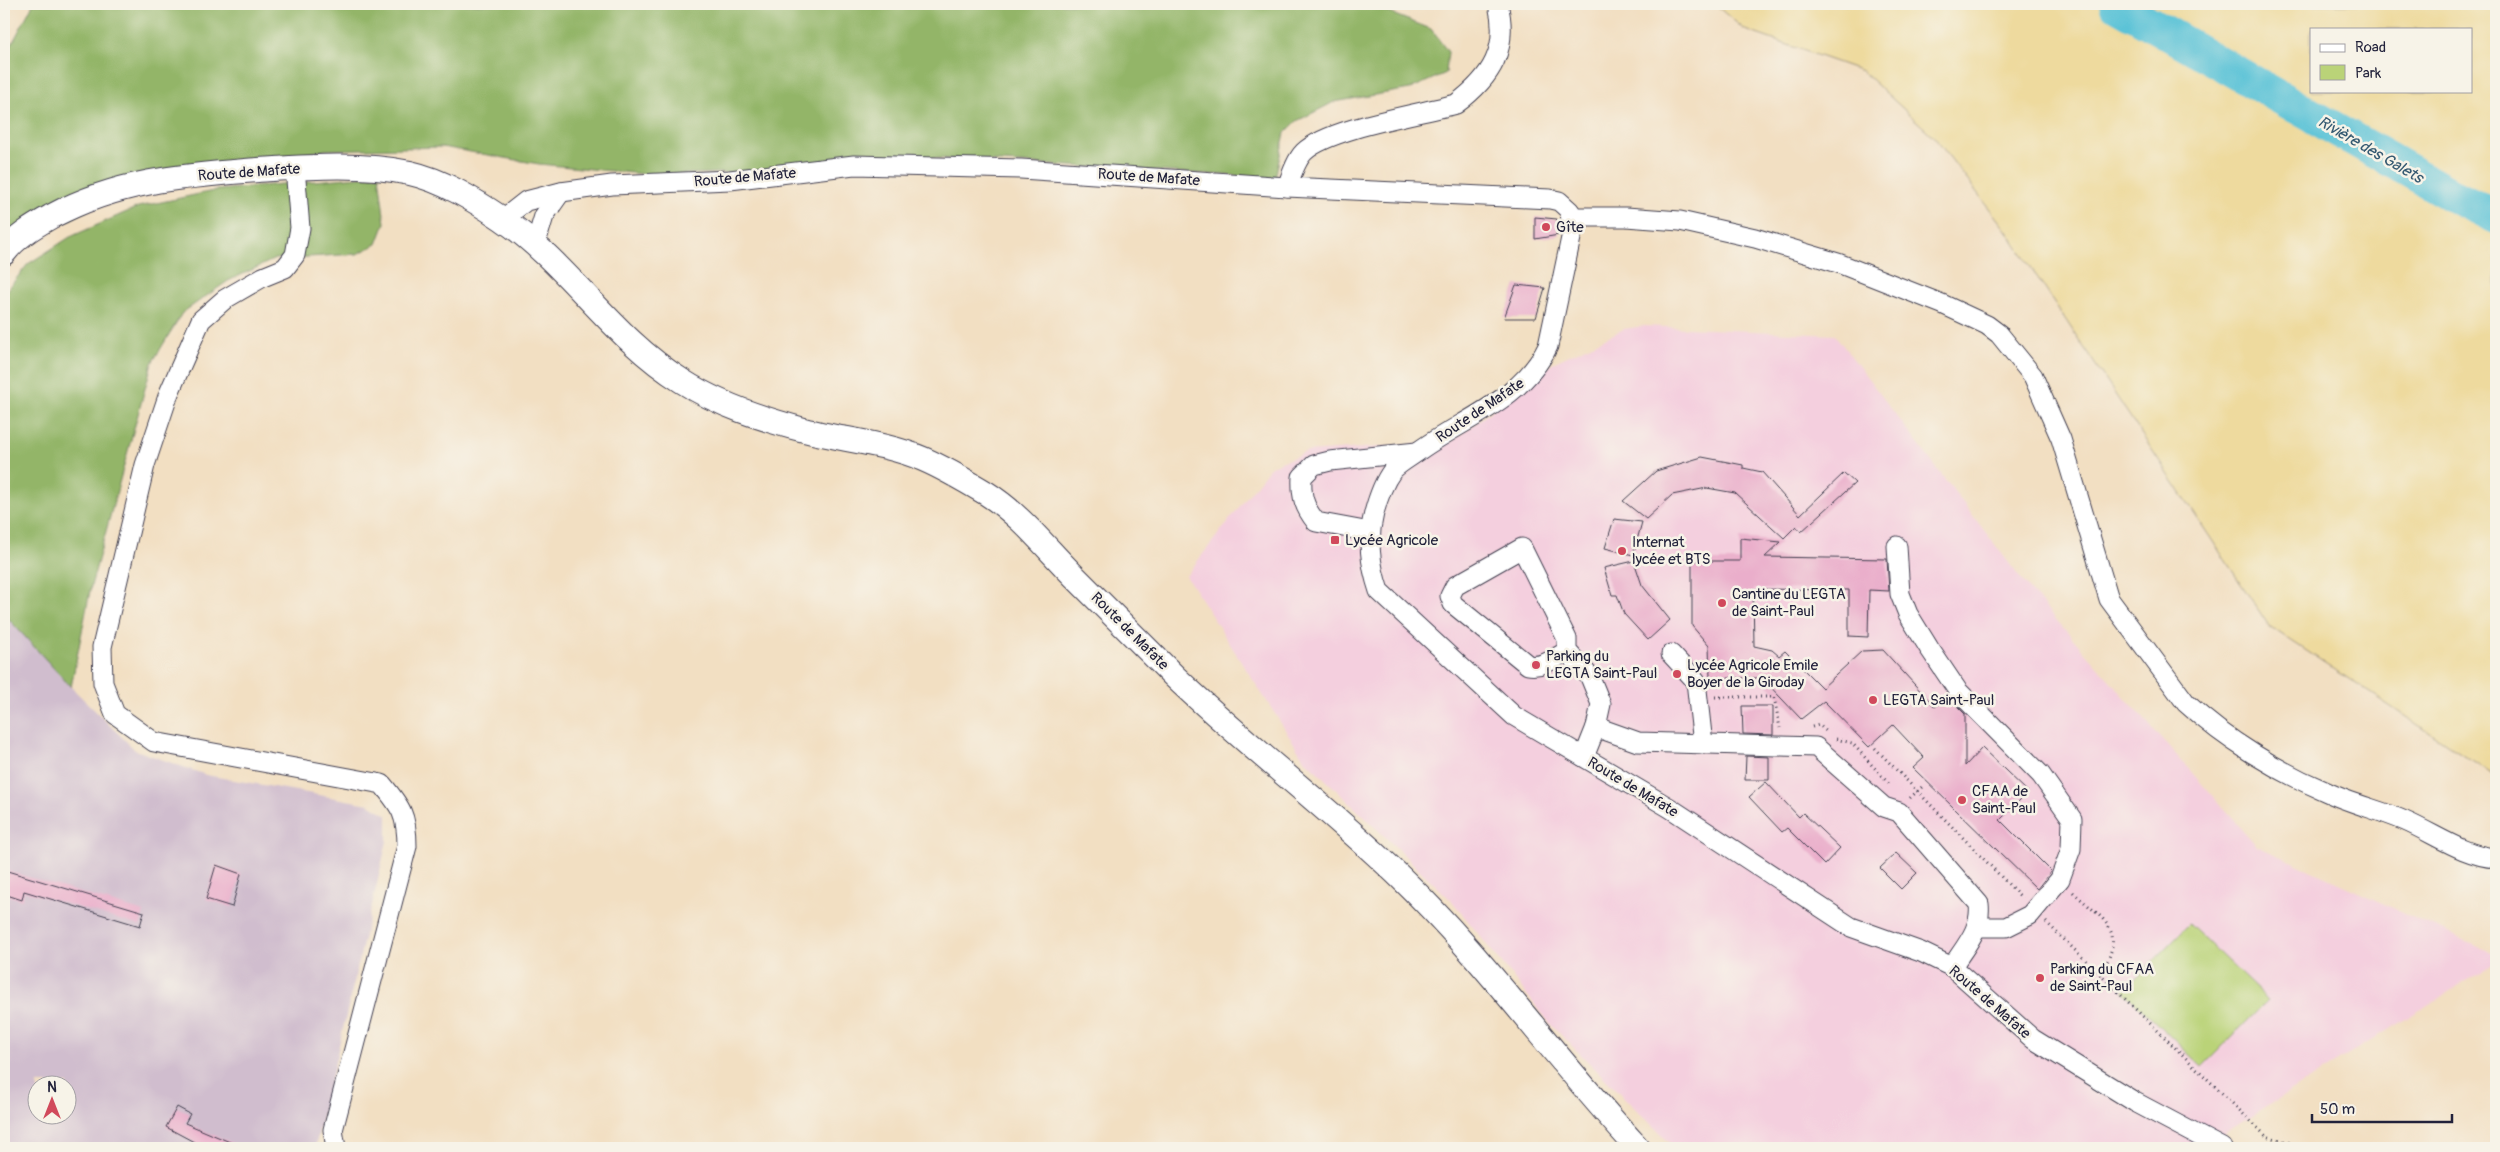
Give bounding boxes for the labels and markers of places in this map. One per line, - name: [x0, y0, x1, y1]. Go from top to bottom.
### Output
- place label: Gîte: [1556, 218, 1584, 237]
- marker: Gîte: [1540, 221, 1552, 233]
- place label: Lycée Agricole: [1345, 531, 1439, 550]
- place label: Internat lycée et BTS: [1632, 533, 1710, 569]
- marker: Lycée Agricole: [1329, 534, 1341, 546]
- marker: Internat lycée et BTS: [1616, 545, 1628, 557]
- place label: Cantine du LEGTA de Saint-Paul: [1732, 585, 1846, 621]
- marker: Cantine du LEGTA de Saint-Paul: [1716, 597, 1728, 609]
- place label: Parking du LEGTA Saint-Paul: [1546, 647, 1657, 683]
- place label: Lycée Agricole Emile Boyer de la Giroday: [1687, 656, 1819, 692]
- marker: Parking du LEGTA Saint-Paul: [1530, 659, 1542, 671]
- marker: Lycée Agricole Emile Boyer de la Giroday: [1671, 668, 1683, 680]
- place label: LEGTA Saint-Paul: [1883, 691, 1994, 710]
- marker: LEGTA Saint-Paul: [1867, 694, 1879, 706]
- place label: CFAA de Saint-Paul: [1972, 782, 2036, 818]
- marker: CFAA de Saint-Paul: [1956, 794, 1968, 806]
- place label: Parking du CFAA de Saint-Paul: [2050, 960, 2154, 996]
- marker: Parking du CFAA de Saint-Paul: [2034, 972, 2046, 984]

